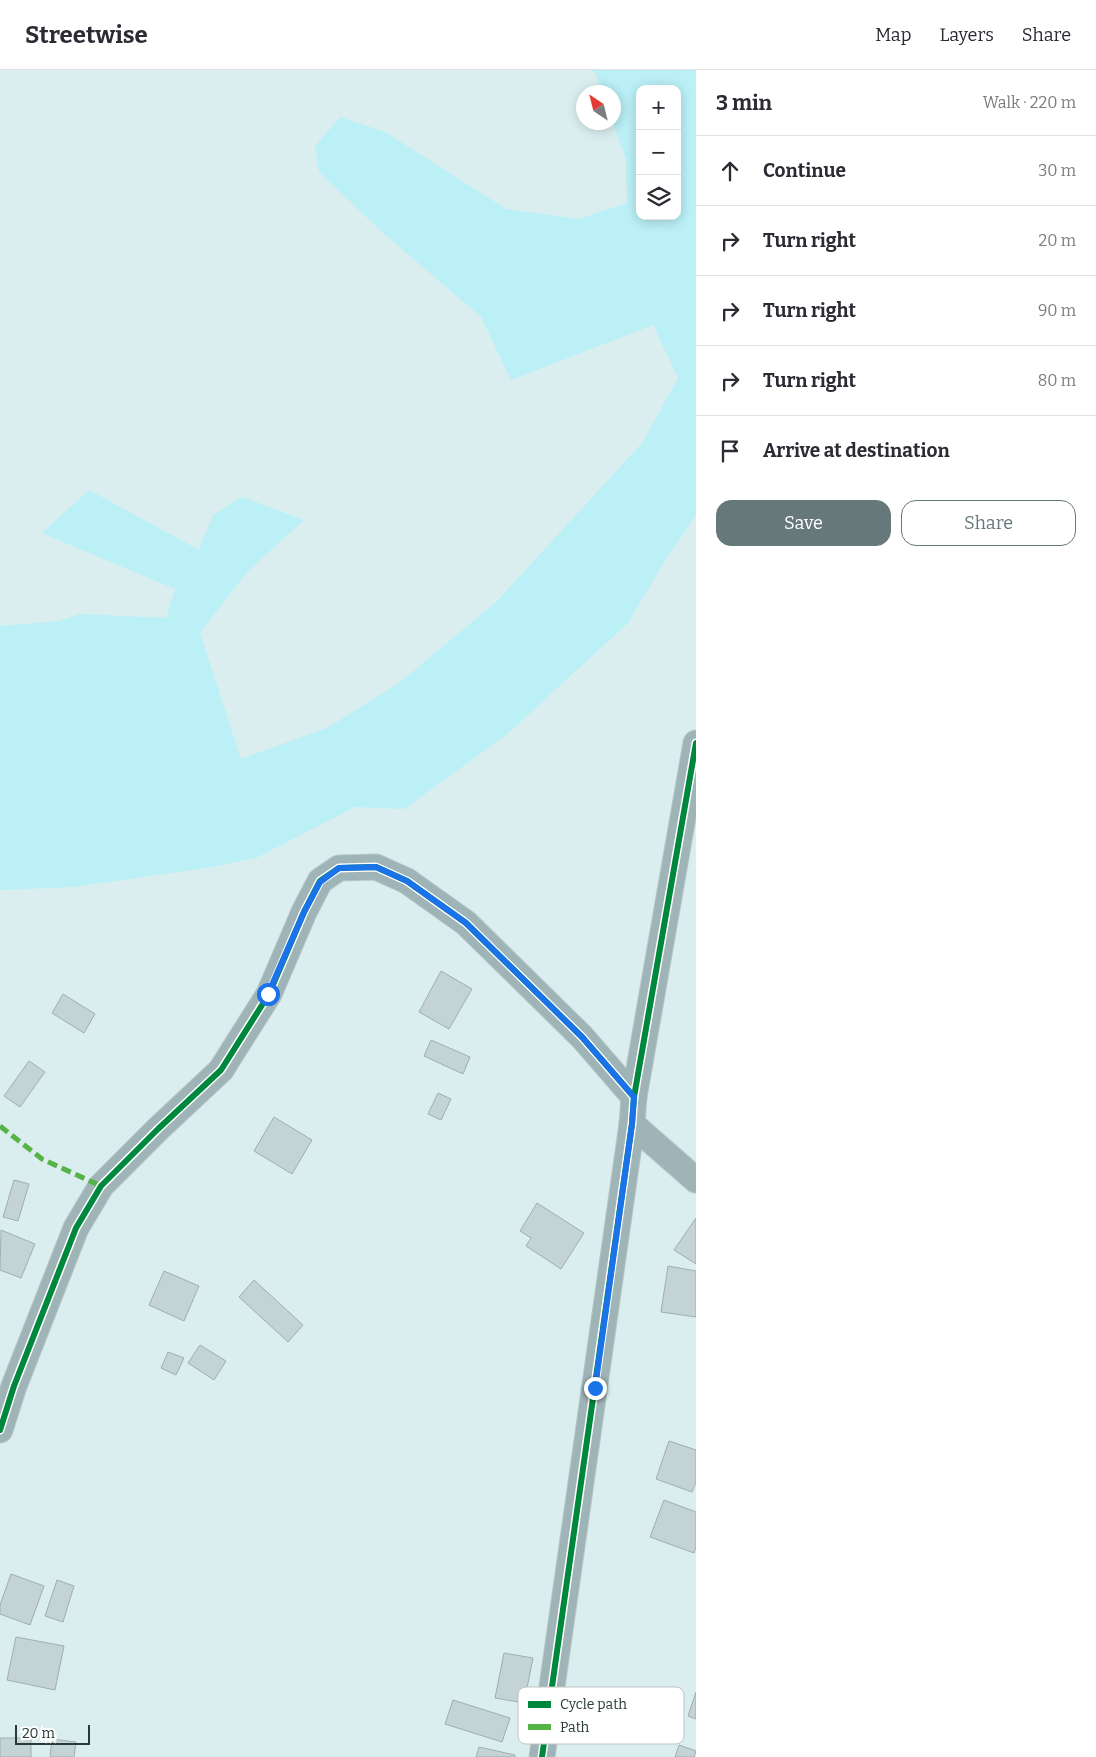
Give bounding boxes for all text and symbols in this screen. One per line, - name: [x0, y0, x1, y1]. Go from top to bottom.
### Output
- text: Streetwise: [25, 21, 148, 49]
- text: Map: [875, 24, 911, 46]
- text: Layers: [939, 24, 994, 46]
- text: Share: [1022, 24, 1071, 46]
- north arrow: [576, 85, 621, 130]
- map controls: [636, 85, 681, 220]
- button: +: [636, 85, 681, 130]
- text: 3 min: [716, 90, 772, 116]
- text: Walk · 220 m: [983, 93, 1076, 112]
- button: −: [636, 130, 681, 175]
- icon: ahead: [716, 157, 744, 185]
- text: Continue: [763, 159, 846, 182]
- text: 30 m: [1038, 161, 1076, 180]
- button: layers: [636, 175, 681, 220]
- icon: right: [716, 227, 744, 255]
- text: Turn right: [763, 229, 856, 252]
- text: 20 m: [1039, 231, 1076, 250]
- icon: right: [716, 297, 744, 325]
- text: Turn right: [763, 299, 856, 322]
- text: 90 m: [1038, 301, 1076, 320]
- icon: right: [716, 367, 744, 395]
- text: Turn right: [763, 369, 856, 392]
- text: 80 m: [1038, 371, 1076, 390]
- icon: arrive: [716, 437, 744, 465]
- text: Arrive at destination: [763, 439, 950, 462]
- button: Save: [716, 500, 891, 546]
- button: Share: [901, 500, 1076, 546]
- route start: [257, 983, 280, 1006]
- route end: [584, 1377, 607, 1400]
- legend: [518, 1687, 684, 1744]
- text: Cycle path: [560, 1696, 627, 1713]
- text: Path: [560, 1719, 590, 1736]
- scale bar: [15, 1722, 90, 1745]
- text: 20 m: [22, 1725, 55, 1742]

